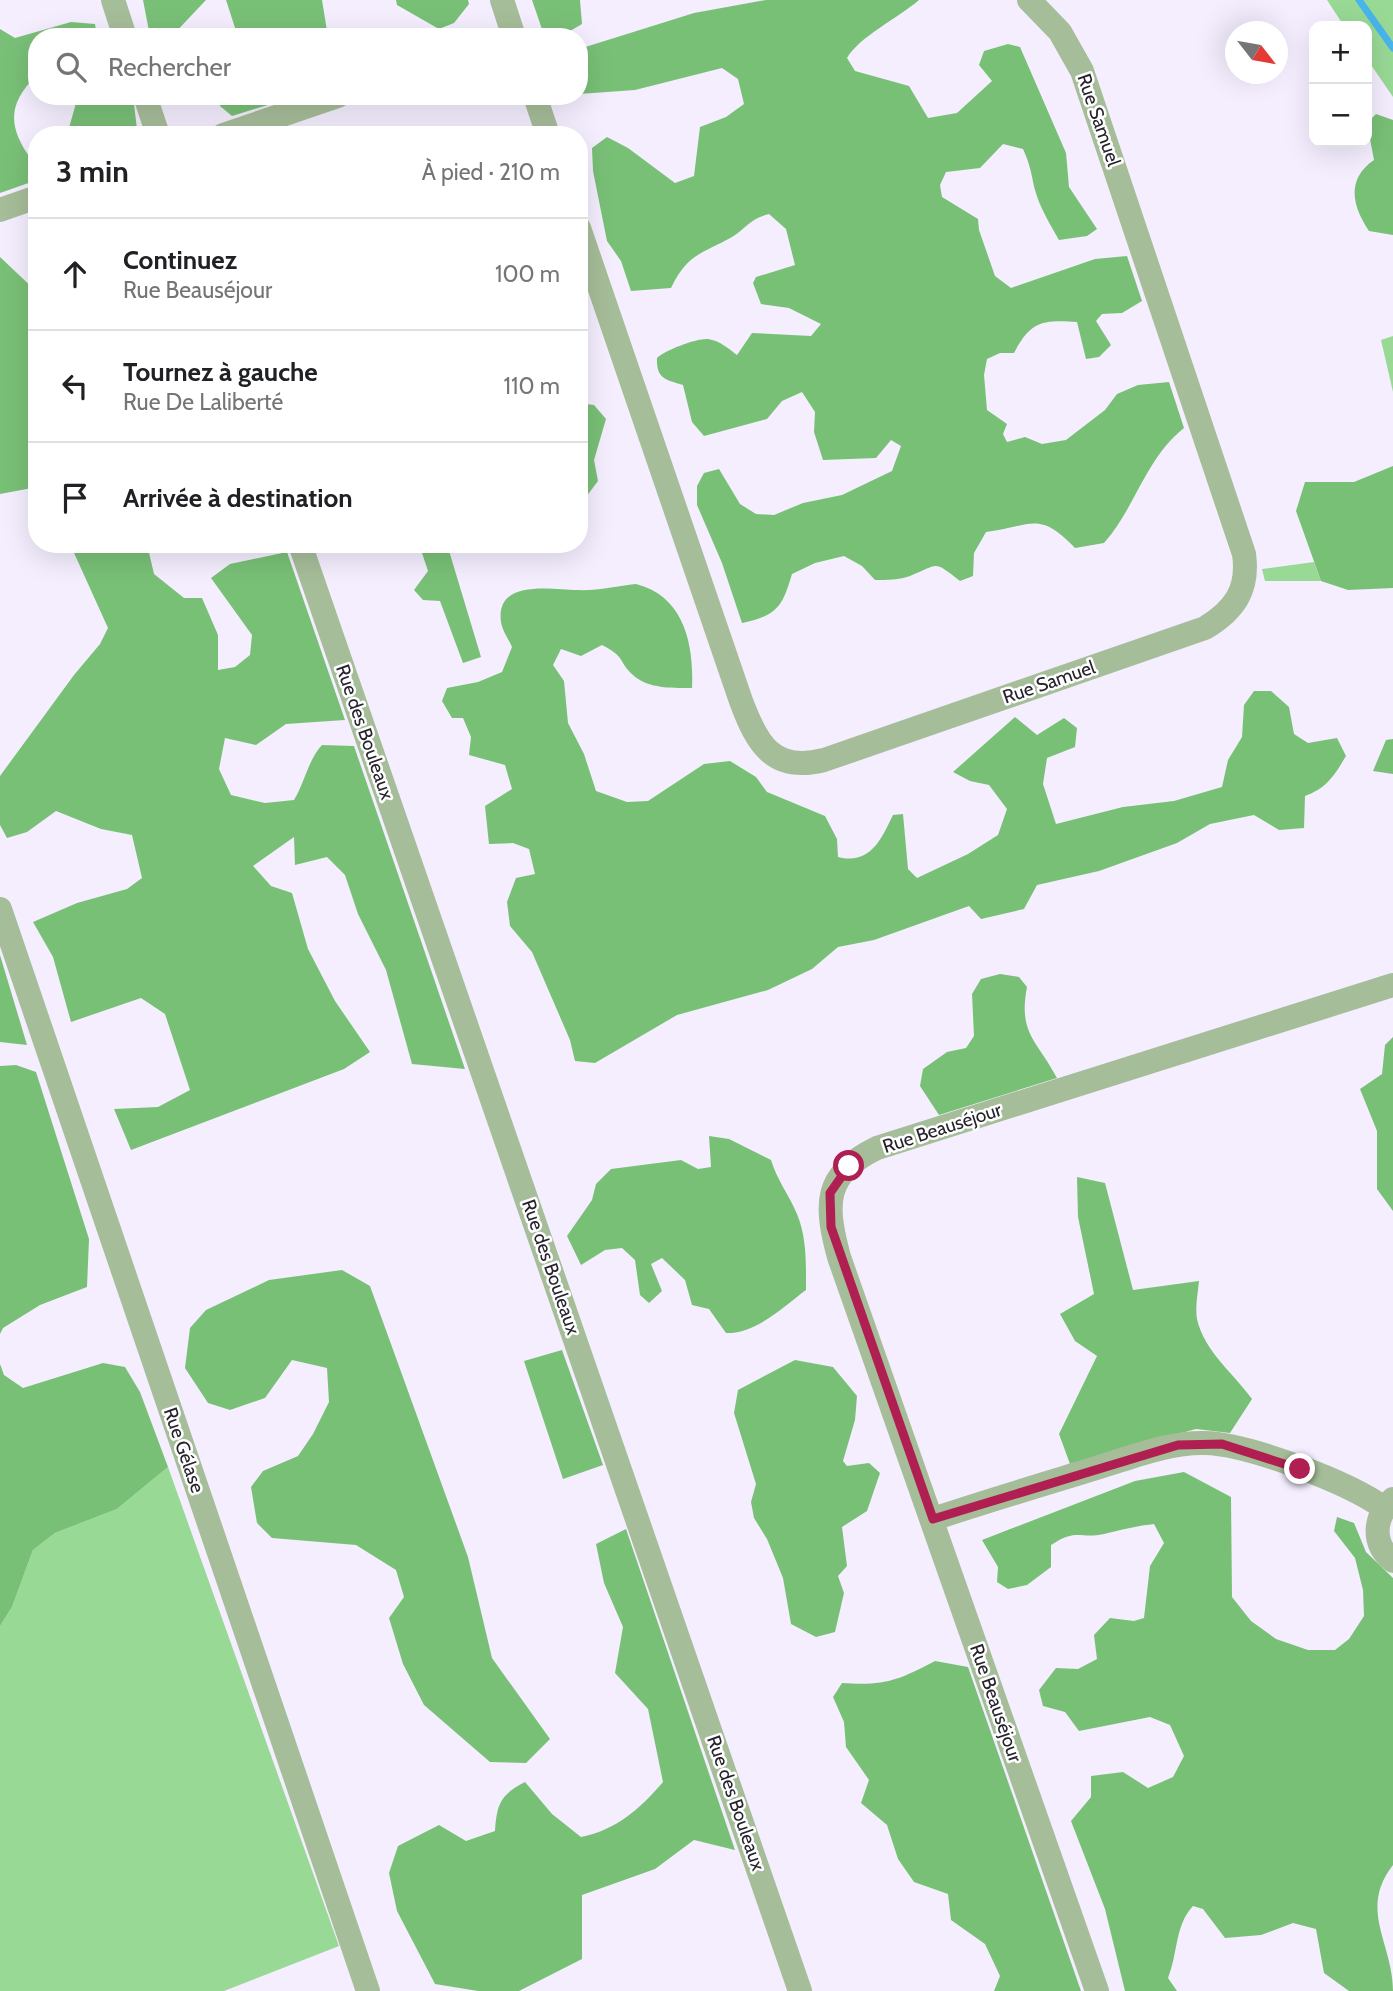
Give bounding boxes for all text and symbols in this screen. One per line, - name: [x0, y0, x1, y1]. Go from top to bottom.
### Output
- north arrow: [1225, 21, 1288, 84]
- map controls: [1309, 21, 1372, 147]
- button: +: [1309, 21, 1372, 84]
- search box: [28, 28, 588, 105]
- icon: search: [52, 48, 90, 86]
- text: Rechercher: [108, 51, 231, 83]
- street label: Rue Samuel: [1072, 71, 1126, 170]
- button: −: [1309, 84, 1372, 147]
- text: 3 min: [56, 153, 129, 190]
- text: À pied · 210 m: [422, 158, 560, 186]
- text: Continuez: [123, 244, 237, 276]
- icon: ahead: [56, 255, 94, 293]
- text: 100 m: [495, 260, 560, 288]
- text: Rue Beauséjour: [123, 276, 272, 304]
- text: Tournez à gauche: [123, 356, 318, 388]
- icon: left: [56, 367, 94, 405]
- text: 110 m: [504, 372, 560, 400]
- text: Rue De Laliberté: [123, 388, 283, 416]
- icon: arrive: [56, 479, 94, 517]
- text: Arrivée à destination: [123, 482, 353, 514]
- street label: Rue Samuel: [1000, 655, 1099, 709]
- street label: Rue des Bouleaux: [331, 661, 399, 803]
- street label: Rue Beauséjour: [880, 1098, 1004, 1158]
- route start: [833, 1150, 864, 1181]
- street label: Rue des Bouleaux: [517, 1196, 585, 1338]
- street label: Rue Gélase: [159, 1404, 209, 1496]
- route end: [1284, 1453, 1315, 1484]
- street label: Rue Beauséjour: [965, 1641, 1027, 1765]
- street label: Rue des Bouleaux: [702, 1732, 770, 1874]

